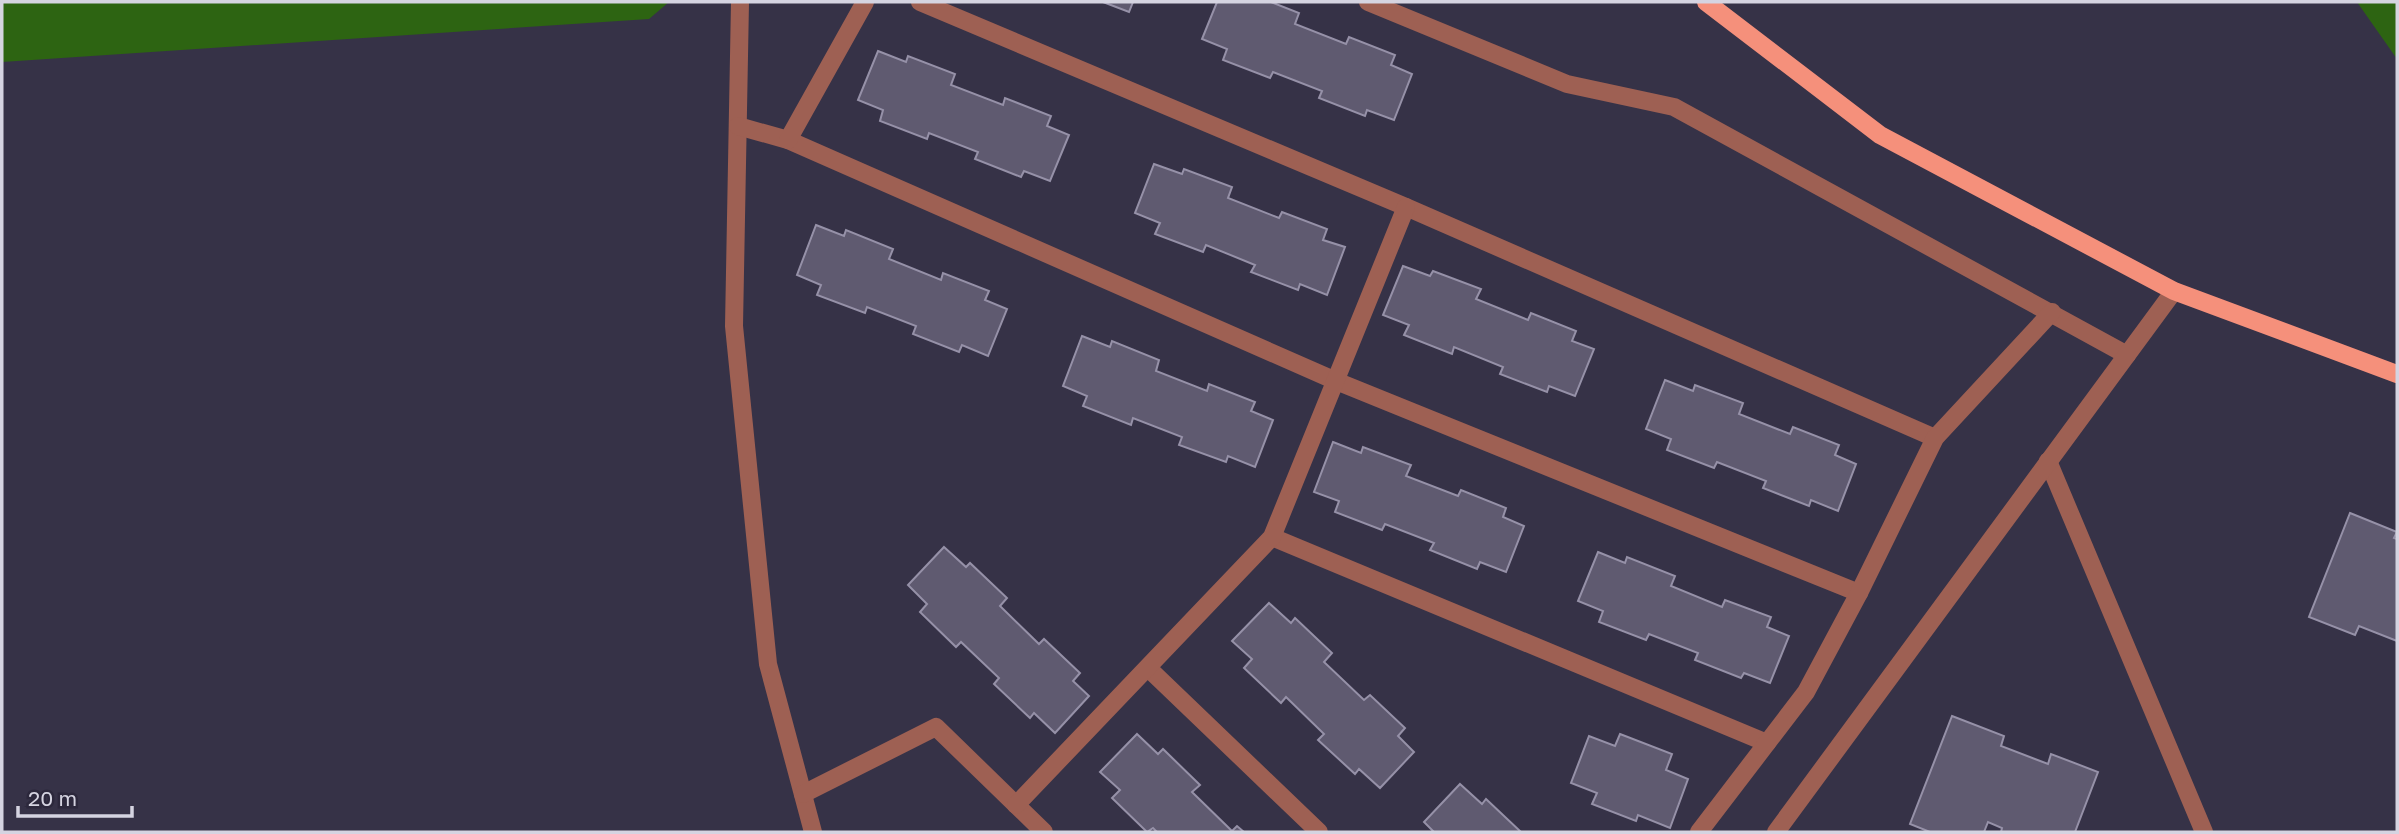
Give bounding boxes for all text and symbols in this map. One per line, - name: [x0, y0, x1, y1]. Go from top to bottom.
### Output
- scale bar: [18, 774, 131, 818]
- text: 20 m: [28, 785, 77, 811]

